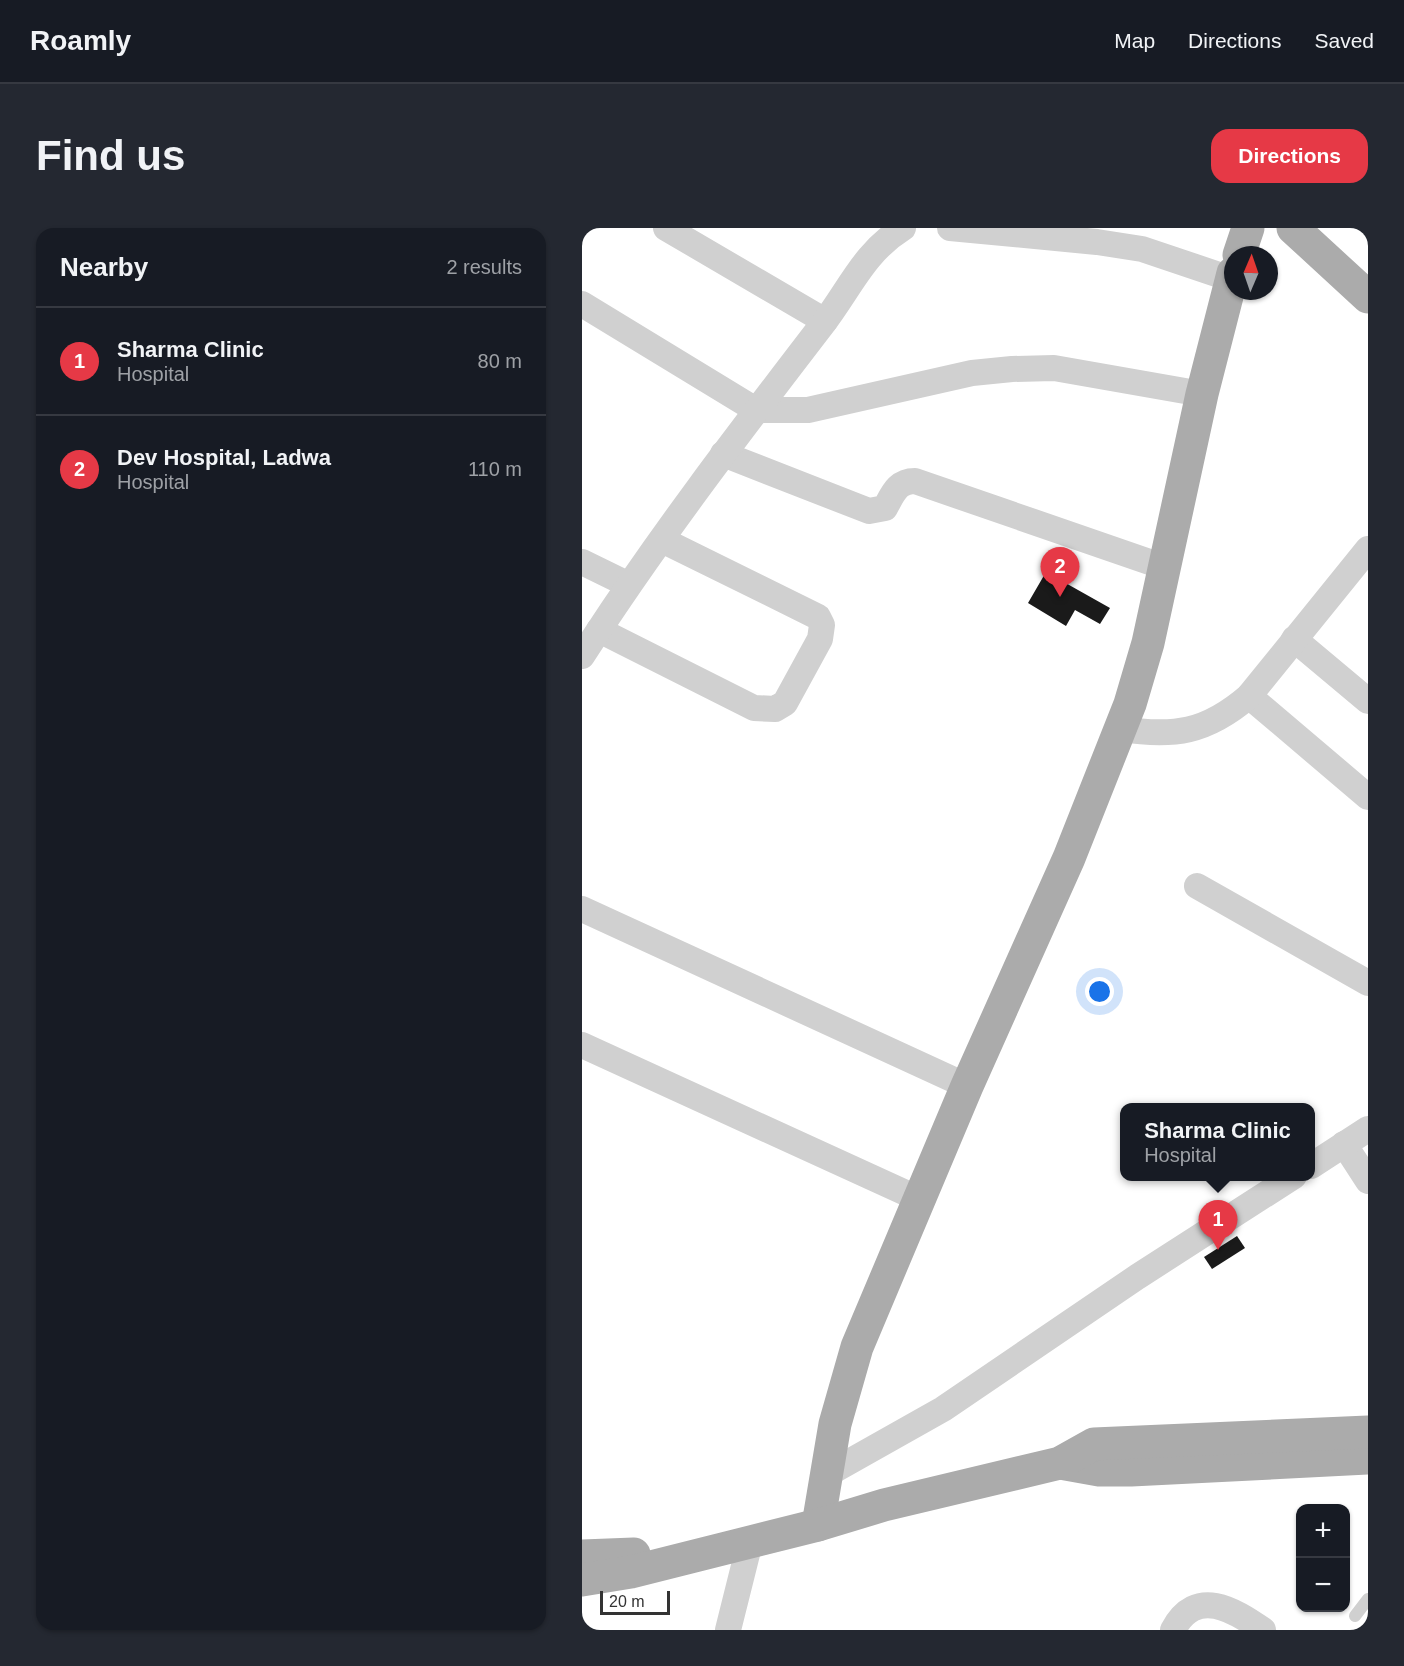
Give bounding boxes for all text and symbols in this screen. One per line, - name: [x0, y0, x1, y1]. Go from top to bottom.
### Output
- text: Roamly: [30, 25, 131, 56]
- text: Map: [1114, 29, 1155, 52]
- text: Directions: [1188, 29, 1281, 52]
- text: Saved: [1314, 29, 1374, 52]
- button: Directions: [1211, 129, 1368, 183]
- text: Find us: [36, 132, 185, 179]
- north arrow: [1224, 246, 1278, 300]
- text: Nearby: [60, 252, 148, 282]
- text: 2 results: [446, 256, 522, 278]
- text: Sharma Clinic: [117, 337, 264, 362]
- text: 1: [74, 350, 85, 372]
- text: 80 m: [478, 350, 522, 372]
- text: Hospital: [117, 363, 189, 385]
- text: Dev Hospital, Ladwa: [117, 445, 331, 470]
- text: 2: [74, 458, 85, 480]
- text: 110 m: [468, 458, 522, 480]
- text: Hospital: [117, 471, 189, 493]
- pin: 2: [1040, 548, 1080, 597]
- your location: [1085, 977, 1114, 1006]
- popup: [1120, 1103, 1315, 1181]
- text: Sharma Clinic: [1144, 1118, 1291, 1143]
- text: Hospital: [1144, 1144, 1216, 1166]
- pin: 1: [1198, 1200, 1238, 1250]
- map controls: [1296, 1504, 1350, 1612]
- button: +: [1296, 1504, 1350, 1558]
- button: −: [1296, 1558, 1350, 1612]
- scale bar: [600, 1588, 670, 1616]
- text: 20 m: [609, 1593, 645, 1610]

